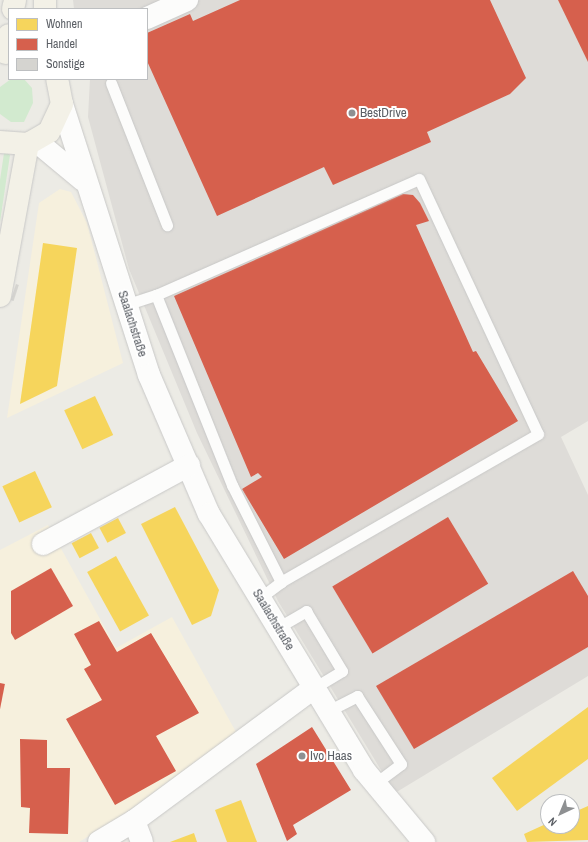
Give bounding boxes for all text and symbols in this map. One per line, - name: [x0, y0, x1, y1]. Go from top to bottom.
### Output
- legend: [8, 8, 148, 80]
- text: Wohnen: [46, 16, 82, 32]
- text: Handel: [46, 36, 77, 52]
- text: Sonstige: [46, 56, 85, 72]
- place label: BestDrive: [360, 105, 407, 121]
- marker: BestDrive: [347, 108, 357, 118]
- street label: Saalachstraße: [114, 289, 150, 359]
- street label: Saalachstraße: [249, 587, 297, 653]
- place label: Ivo Haas: [310, 748, 352, 764]
- marker: Ivo Haas: [297, 751, 307, 761]
- north arrow: [540, 794, 580, 834]
- text: N: [545, 815, 560, 829]

